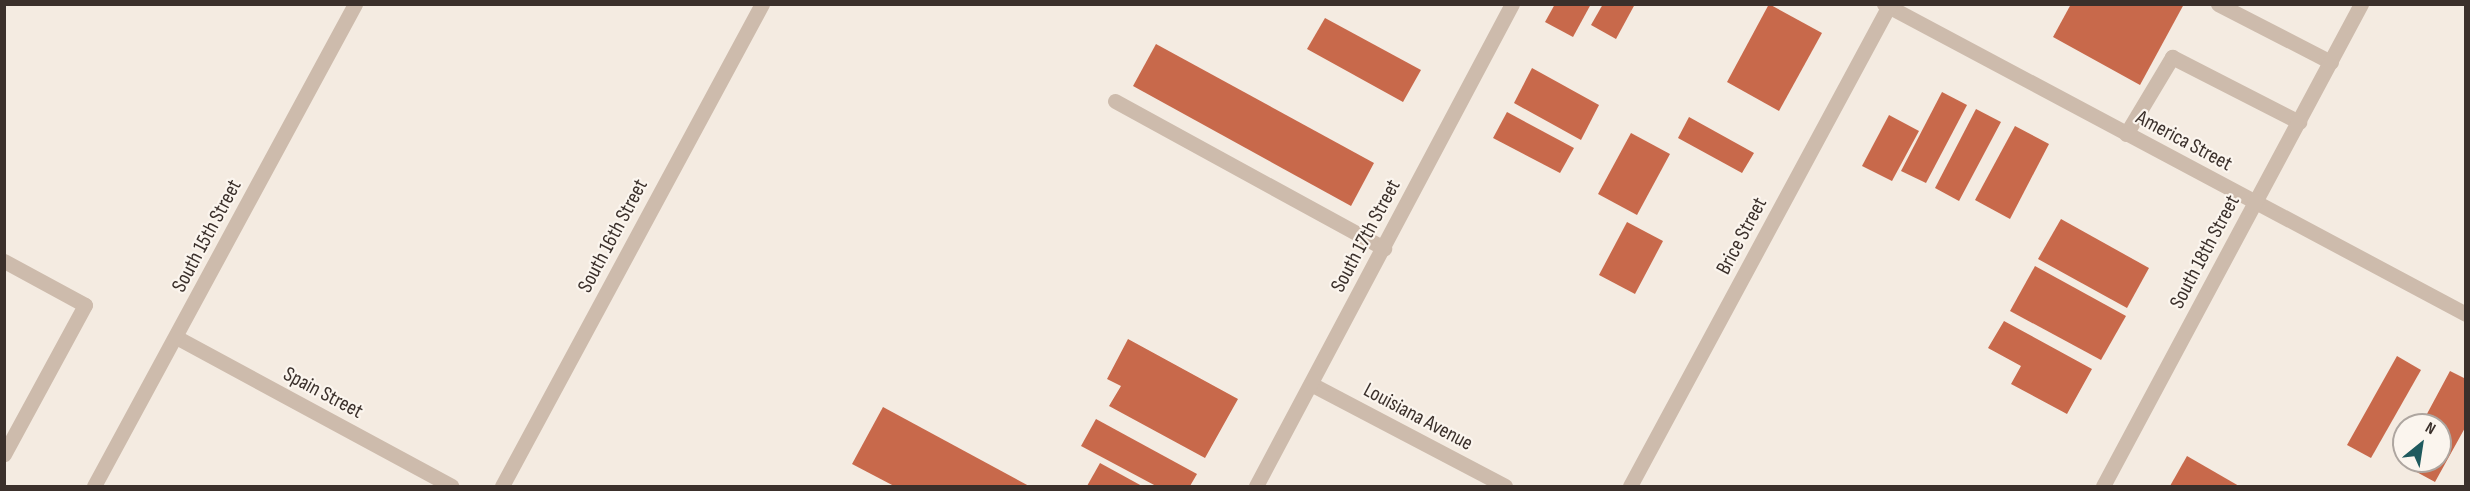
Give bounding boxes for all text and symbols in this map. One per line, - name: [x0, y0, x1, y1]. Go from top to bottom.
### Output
- street label: America Street: [2132, 105, 2236, 177]
- street label: South 15th Street: [167, 175, 247, 297]
- street label: South 16th Street: [573, 175, 653, 297]
- street label: South 17th Street: [1326, 175, 1406, 297]
- street label: South 18th Street: [2165, 191, 2245, 313]
- street label: Brice Street: [1711, 193, 1773, 279]
- street label: Spain Street: [279, 362, 367, 424]
- street label: Louisiana Avenue: [1359, 378, 1477, 456]
- north arrow: [2392, 413, 2452, 473]
- text: N: [2422, 418, 2439, 439]

